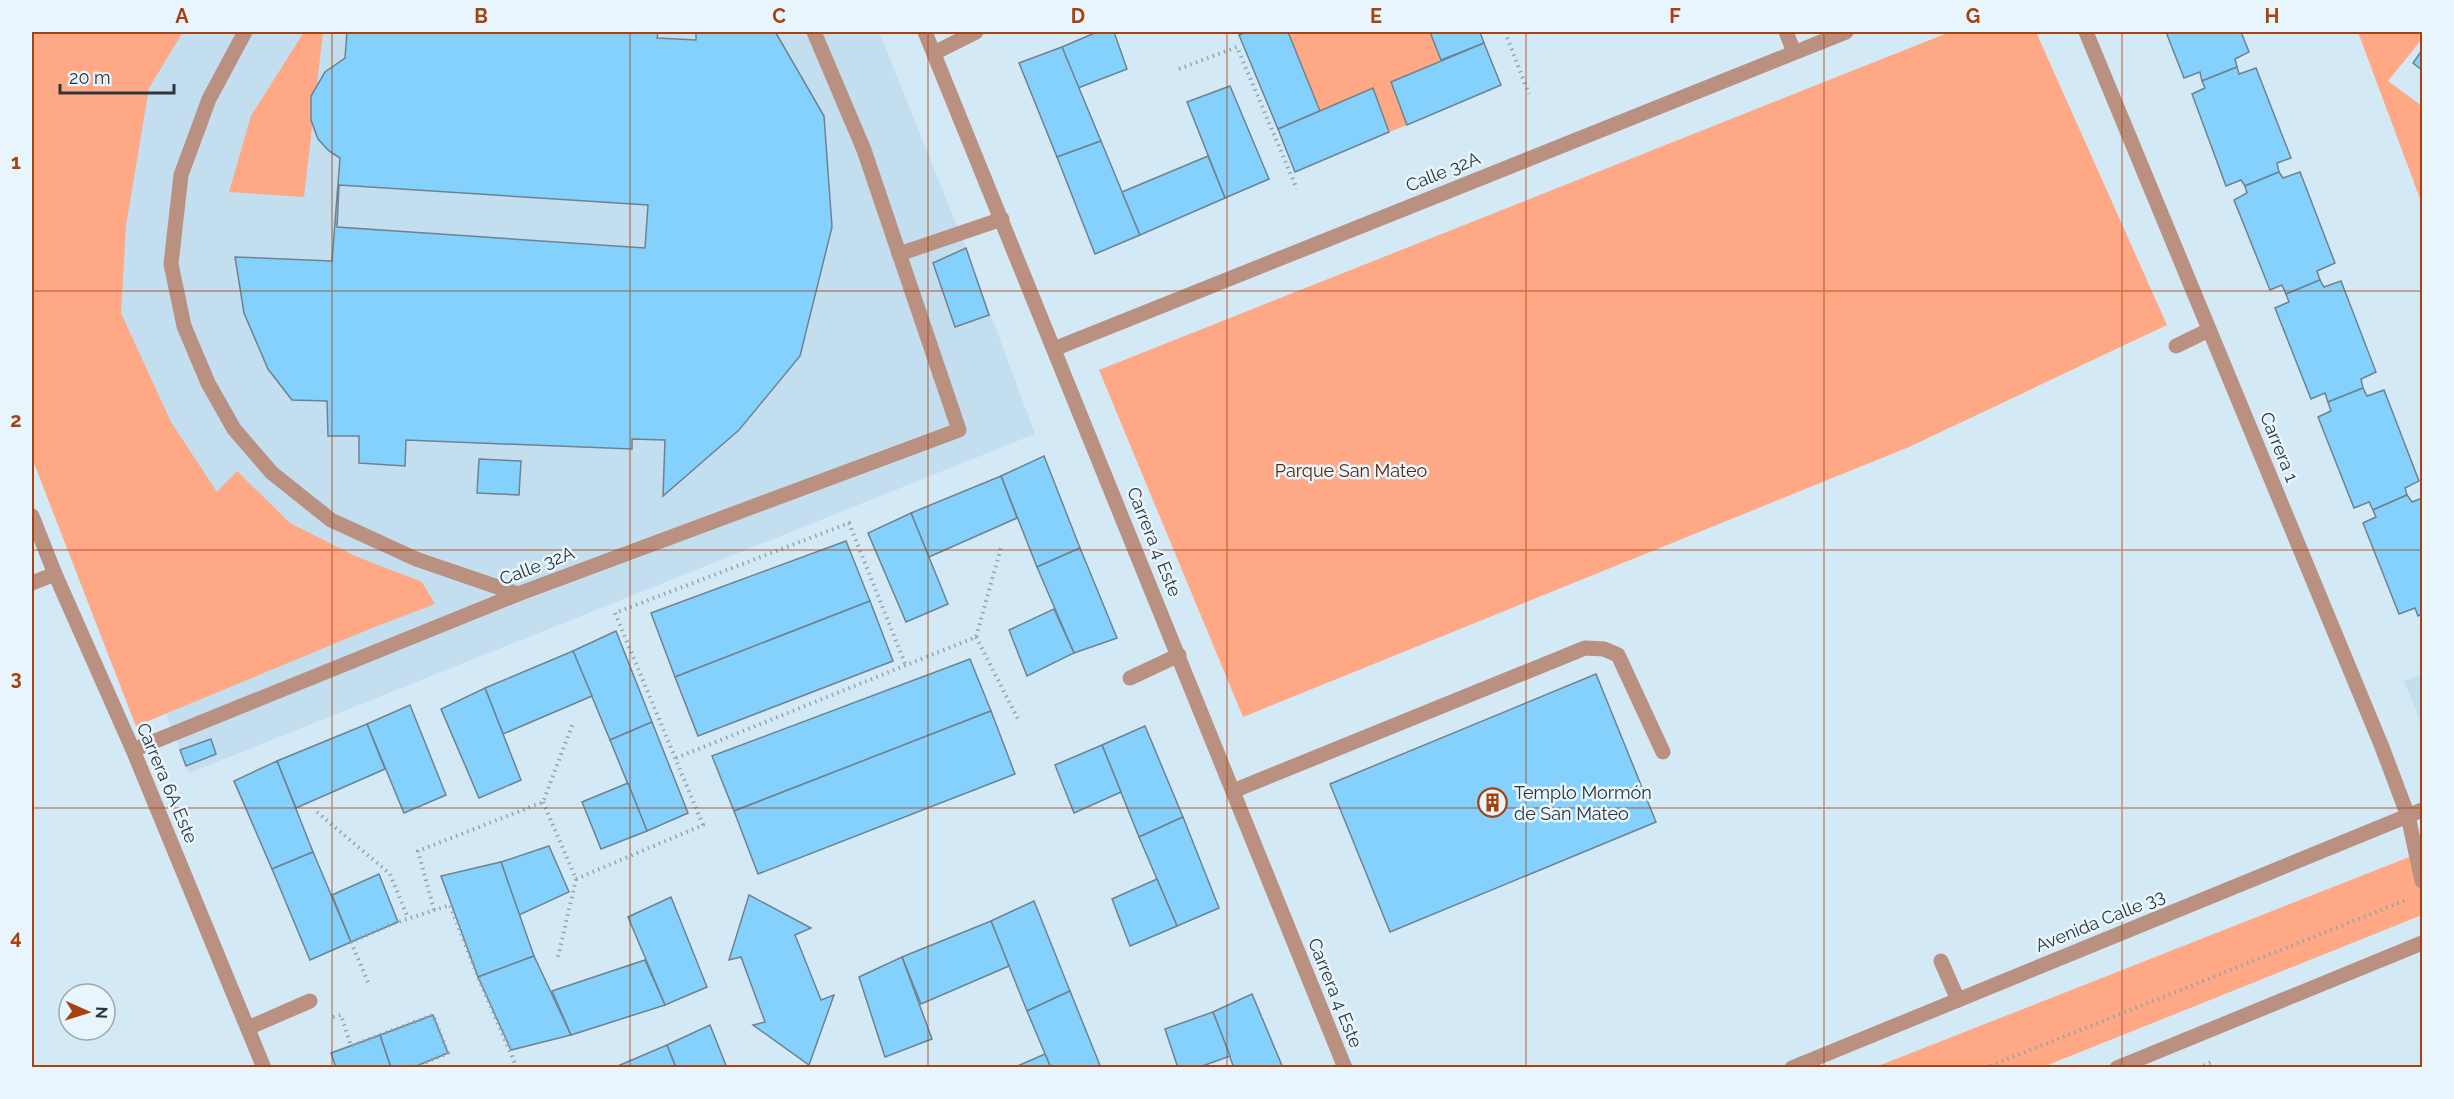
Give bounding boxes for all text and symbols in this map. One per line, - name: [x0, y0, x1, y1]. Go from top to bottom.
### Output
- text: A: [175, 4, 189, 28]
- text: B: [474, 4, 488, 28]
- text: C: [772, 4, 786, 28]
- text: D: [1071, 4, 1085, 28]
- text: E: [1370, 4, 1382, 28]
- text: F: [1669, 4, 1681, 28]
- text: G: [1966, 4, 1980, 28]
- text: H: [2265, 4, 2279, 28]
- scale bar: [60, 57, 174, 95]
- text: 20 m: [69, 67, 111, 88]
- street label: Calle 32A: [1403, 147, 1483, 196]
- text: 1: [11, 150, 21, 174]
- text: 2: [10, 408, 22, 432]
- street label: Carrera 1: [2256, 409, 2303, 485]
- park label: Parque San Mateo: [1275, 460, 1427, 481]
- street label: Carrera 4 Este: [1123, 484, 1186, 600]
- street label: Calle 32A: [497, 542, 577, 589]
- text: 3: [10, 666, 22, 690]
- street label: Carrera 6A Este: [133, 720, 202, 846]
- place label: Templo Mormón de San Mateo: [1514, 782, 1652, 824]
- building icon: Templo Mormón de San Mateo: [1477, 787, 1509, 819]
- street label: Avenida Calle 33: [2032, 885, 2168, 956]
- text: 4: [10, 925, 22, 949]
- street label: Carrera 4 Este: [1304, 935, 1367, 1051]
- north arrow: [57, 982, 117, 1042]
- text: N: [92, 1006, 111, 1019]

